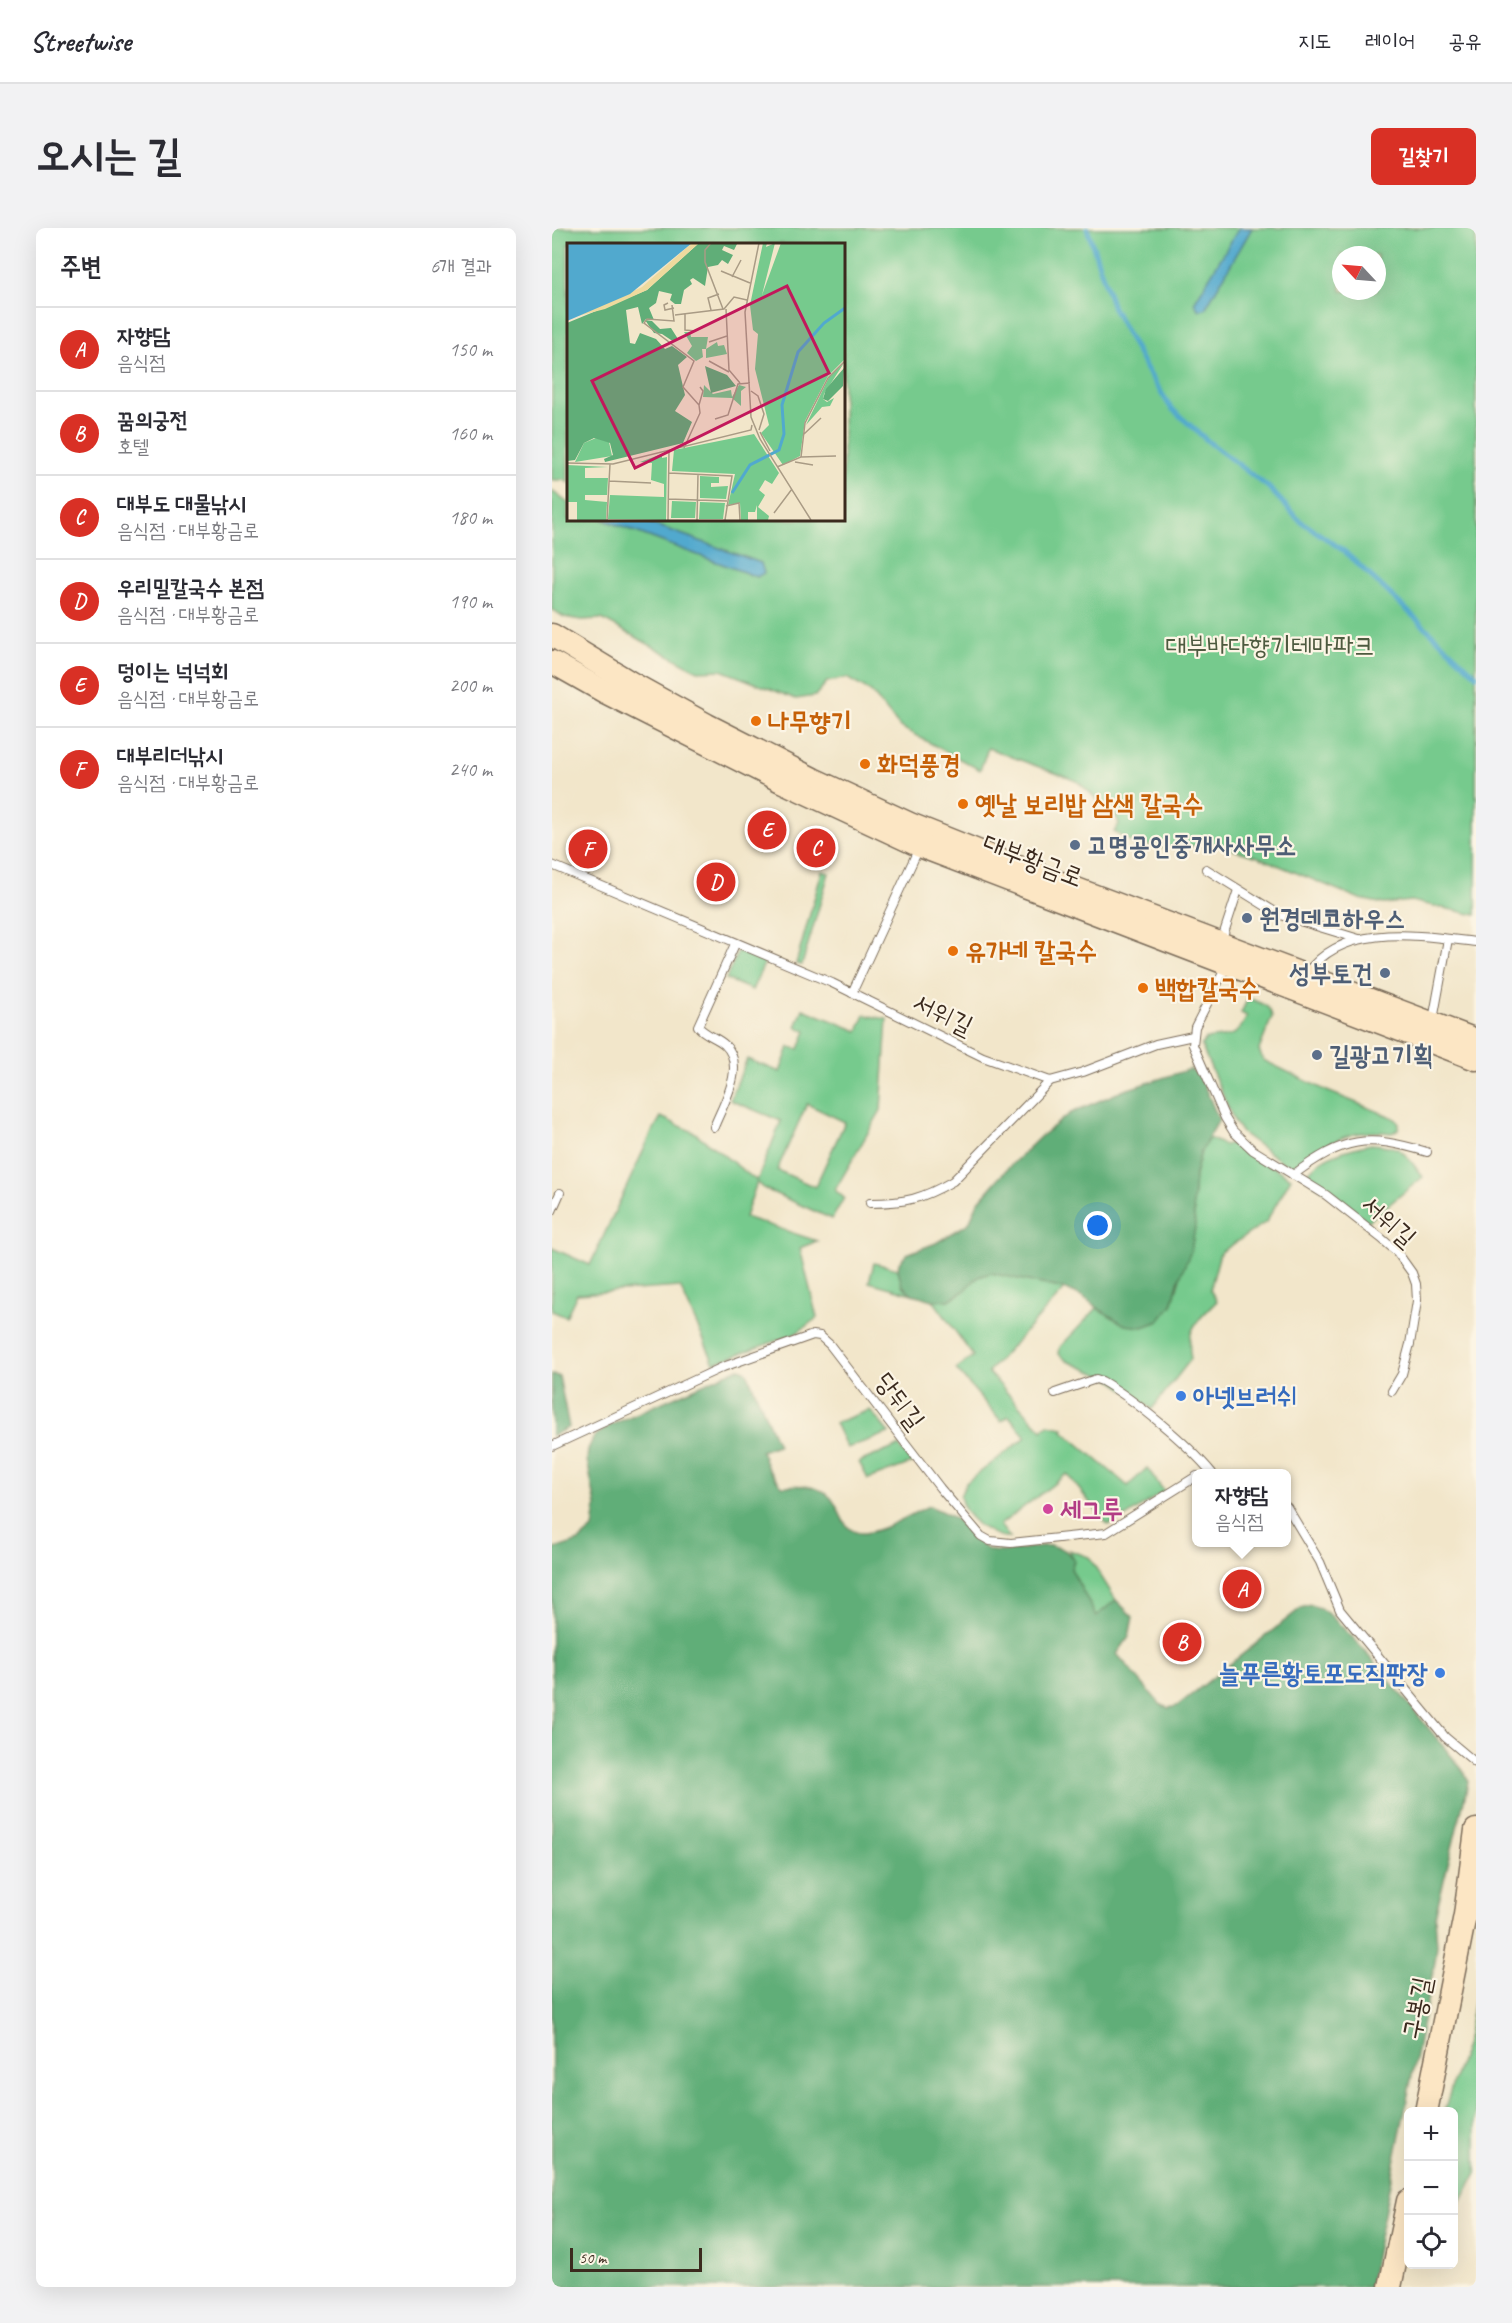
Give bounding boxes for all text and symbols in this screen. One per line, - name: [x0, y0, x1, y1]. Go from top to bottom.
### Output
- text: Streetwise: [30, 24, 131, 59]
- text: 지도: [1298, 28, 1332, 54]
- text: 레이어: [1365, 28, 1415, 54]
- text: 공유: [1448, 28, 1482, 54]
- button: 길찾기: [1371, 128, 1476, 185]
- text: 오시는 길: [36, 129, 181, 182]
- inset map: [567, 243, 844, 520]
- north arrow: [1332, 246, 1386, 300]
- text: 주변: [60, 250, 102, 283]
- text: 6개 결과: [430, 254, 492, 279]
- text: 자향담: [117, 322, 170, 350]
- text: A: [74, 337, 85, 362]
- text: 150 m: [449, 337, 492, 362]
- text: 음식점: [117, 350, 165, 375]
- text: 꿈의궁전: [117, 406, 188, 434]
- text: B: [74, 421, 85, 446]
- text: 160 m: [449, 421, 492, 446]
- text: 호텔: [117, 434, 149, 459]
- text: 대부도 대물낚시: [117, 490, 246, 518]
- text: C: [75, 505, 84, 530]
- text: 180 m: [449, 505, 492, 530]
- text: 음식점 · 대부황금로: [117, 518, 259, 543]
- text: 우리밀칼국수 본점: [117, 574, 264, 602]
- text: D: [74, 589, 85, 614]
- text: 190 m: [449, 589, 492, 614]
- text: 음식점 · 대부황금로: [117, 602, 259, 627]
- park label: 대부바다향기테마파크: [1165, 629, 1375, 662]
- text: 덩이는 넉넉회: [117, 658, 229, 686]
- text: E: [74, 673, 85, 698]
- text: 200 m: [449, 673, 492, 698]
- text: 음식점 · 대부황금로: [117, 686, 259, 711]
- place label: 나무향기: [768, 705, 852, 738]
- marker: 나무향기: [749, 714, 763, 728]
- text: 대부리더낚시: [117, 742, 223, 770]
- place label: 화덕풍경: [877, 748, 961, 781]
- text: F: [75, 757, 84, 782]
- text: 240 m: [449, 757, 492, 782]
- marker: 화덕풍경: [858, 757, 872, 771]
- text: 음식점 · 대부황금로: [117, 770, 259, 795]
- place label: 옛날 보리밥 삼색 칼국수: [975, 788, 1203, 821]
- marker: 옛날 보리밥 삼색 칼국수: [956, 797, 970, 811]
- pin: E: [748, 808, 786, 852]
- pin: F: [568, 826, 608, 872]
- pin: C: [796, 826, 836, 870]
- street label: 대부황금로: [978, 826, 1088, 894]
- place label: 고명공인중개사사무소: [1087, 829, 1296, 862]
- marker: 고명공인중개사사무소: [1068, 838, 1082, 852]
- pin: D: [696, 860, 736, 904]
- place label: 원경데코하우스: [1259, 902, 1405, 935]
- marker: 원경데코하우스: [1240, 911, 1254, 925]
- place label: 유가네 칼국수: [965, 935, 1097, 968]
- marker: 유가네 칼국수: [946, 944, 960, 958]
- place label: 성부토건: [1289, 957, 1373, 990]
- marker: 성부토건: [1378, 966, 1392, 980]
- place label: 백합칼국수: [1155, 972, 1260, 1005]
- marker: 백합칼국수: [1136, 981, 1150, 995]
- street label: 서위길: [908, 985, 979, 1043]
- place label: 길광고기획: [1329, 1039, 1434, 1072]
- marker: 길광고기획: [1310, 1048, 1324, 1062]
- street label: 서위길: [1355, 1188, 1423, 1254]
- your location: [1083, 1211, 1112, 1240]
- street label: 당뒤길: [868, 1366, 932, 1436]
- place label: 아넷브러쉬: [1193, 1380, 1298, 1413]
- marker: 아넷브러쉬: [1174, 1389, 1188, 1403]
- popup: [1192, 1469, 1291, 1547]
- text: 자향담: [1215, 1481, 1268, 1509]
- place label: 세그루: [1060, 1493, 1123, 1526]
- marker: 세그루: [1041, 1502, 1055, 1516]
- text: 음식점: [1215, 1509, 1263, 1534]
- pin: A: [1222, 1566, 1262, 1612]
- pin: B: [1162, 1620, 1202, 1664]
- place label: 늘푸른황토포도직판장: [1219, 1657, 1428, 1690]
- marker: 늘푸른황토포도직판장: [1433, 1666, 1447, 1680]
- street label: 구봉길: [1395, 1974, 1439, 2042]
- map controls: [1404, 2107, 1458, 2269]
- button: +: [1404, 2107, 1458, 2161]
- button: −: [1404, 2161, 1458, 2215]
- button: locate: [1404, 2215, 1458, 2269]
- scale bar: [570, 2245, 702, 2272]
- text: 50 m: [579, 2248, 606, 2268]

